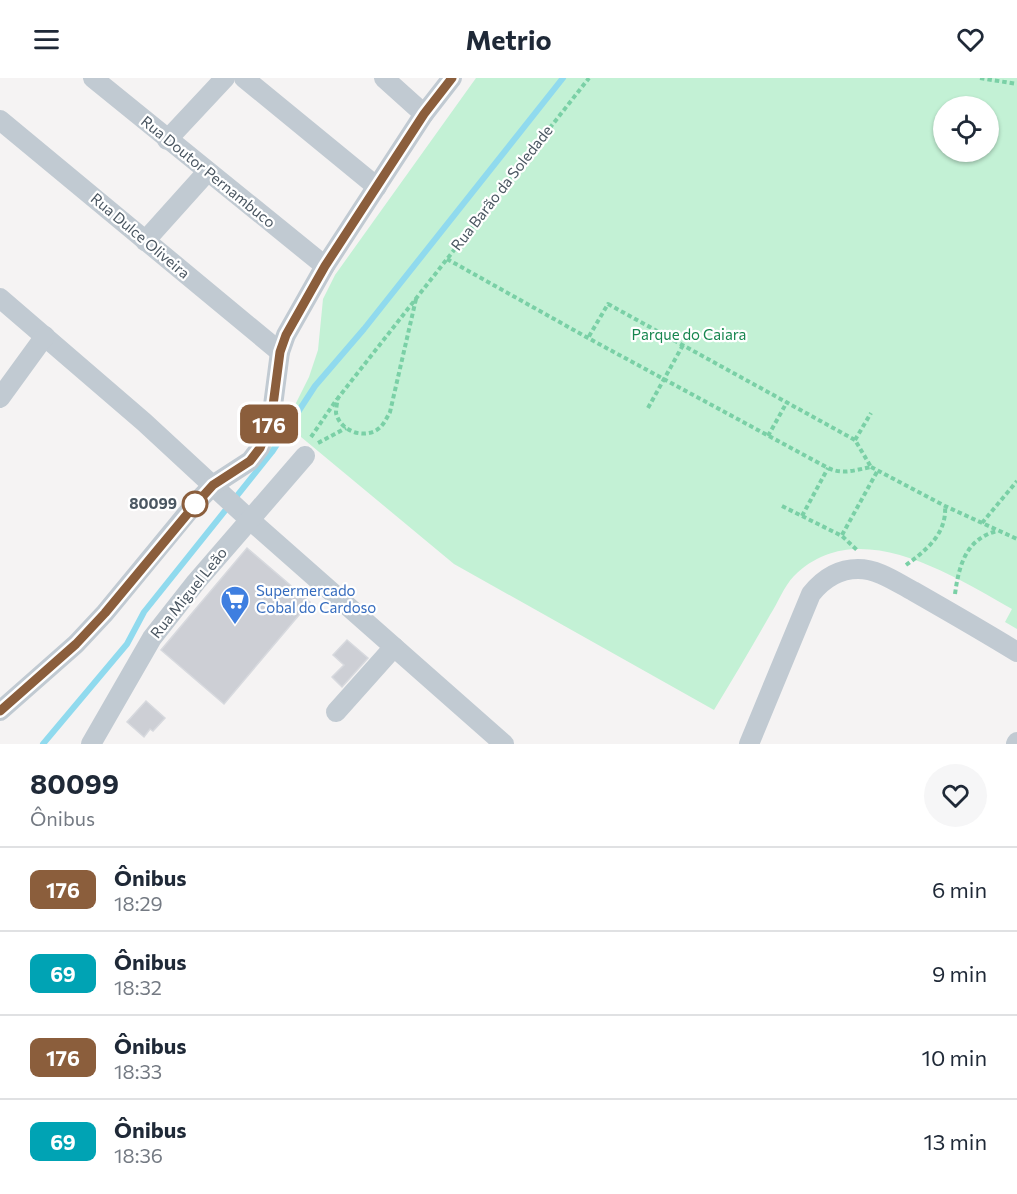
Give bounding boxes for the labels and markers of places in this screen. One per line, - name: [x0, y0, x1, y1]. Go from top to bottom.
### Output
- marker: 80099: [182, 491, 208, 517]
- place label: 80099: [129, 494, 177, 512]
- place label: Supermercado Cobal do Cardoso: [256, 581, 376, 616]
- supermarket icon: Supermercado Cobal do Cardoso: [219, 584, 251, 626]

